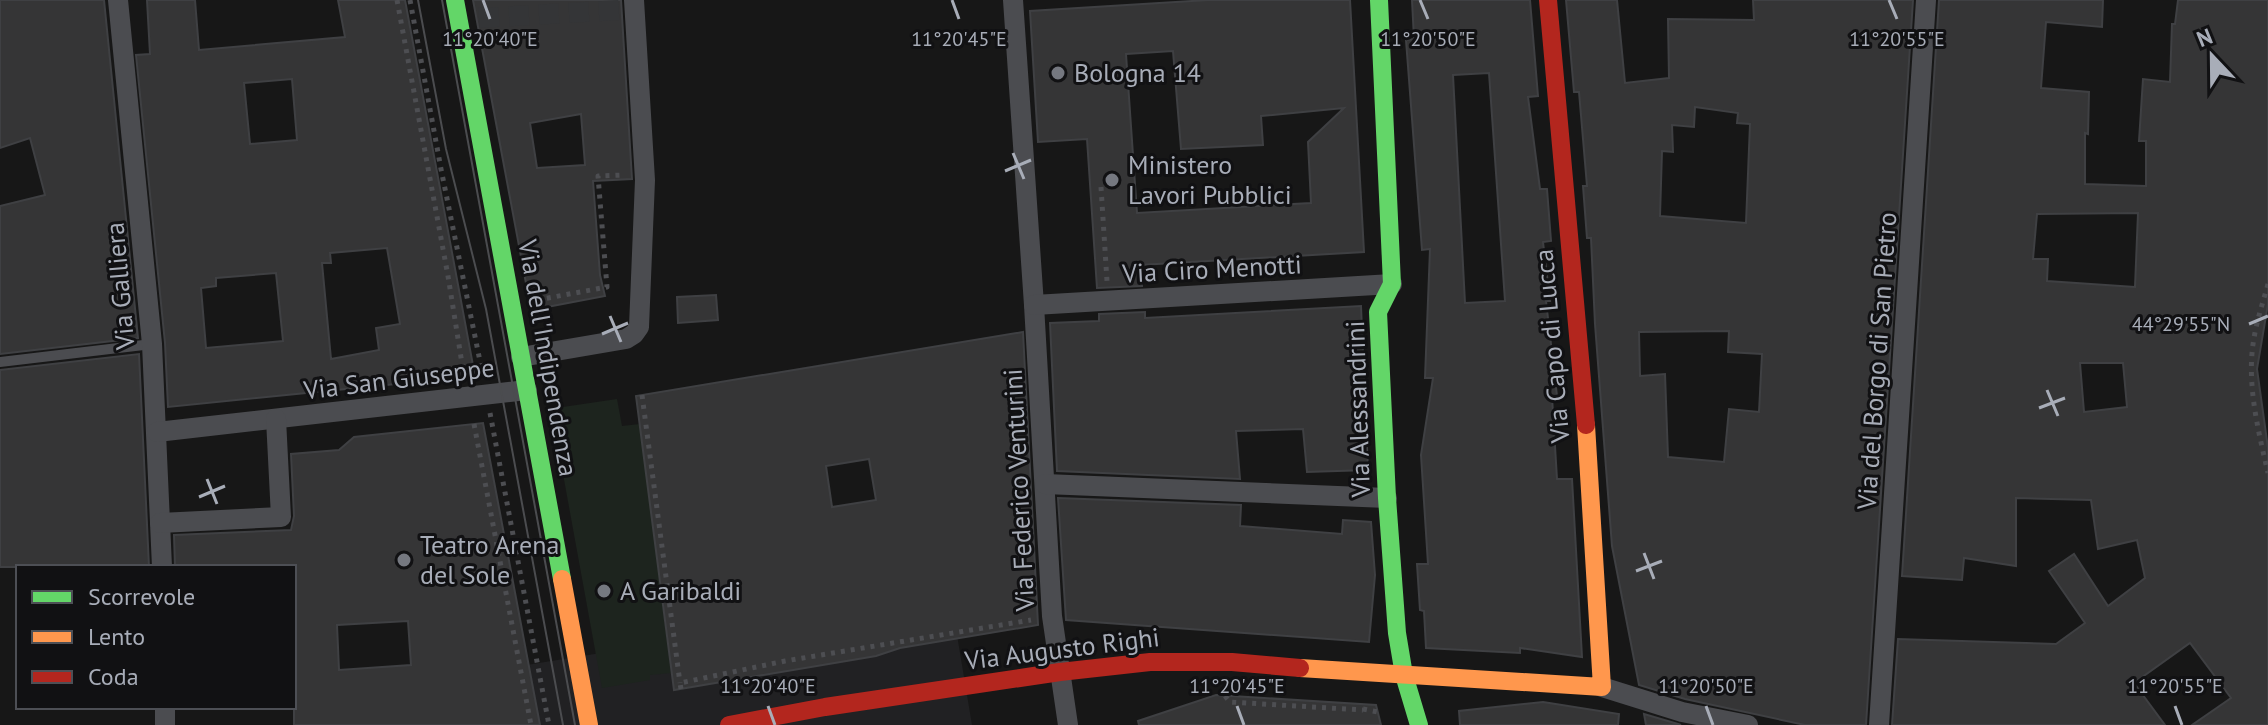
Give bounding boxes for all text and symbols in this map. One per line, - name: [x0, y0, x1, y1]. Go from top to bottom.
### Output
- north arrow: [2172, 16, 2252, 96]
- text: N: [2193, 22, 2216, 53]
- text: 11°20'40"E: [442, 26, 538, 52]
- text: 11°20'45"E: [911, 26, 1007, 52]
- text: 11°20'50"E: [1380, 26, 1476, 52]
- text: 11°20'55"E: [1849, 26, 1945, 52]
- place label: Bologna 14: [1074, 56, 1201, 89]
- marker: Bologna 14: [1049, 64, 1067, 82]
- place label: Ministero Lavori Pubblici: [1128, 148, 1292, 211]
- marker: Ministero Lavori Pubblici: [1103, 171, 1121, 189]
- street label: Via del Borgo di San Pietro: [1850, 211, 1903, 512]
- street label: Via Galliera: [98, 221, 142, 352]
- street label: Via dell'Indipendenza: [511, 236, 586, 479]
- street label: Via Ciro Menotti: [1120, 247, 1303, 290]
- street label: Via Capo di Lucca: [1527, 248, 1576, 445]
- text: 44°29'55"N: [2132, 311, 2230, 337]
- street label: Via Alessandrini: [1338, 320, 1377, 499]
- street label: Via San Giuseppe: [301, 350, 496, 407]
- street label: Via Federico Venturini: [996, 368, 1041, 613]
- place label: Teatro Arena del Sole: [420, 528, 559, 591]
- marker: Teatro Arena del Sole: [395, 551, 413, 569]
- legend: [16, 565, 296, 709]
- place label: A Garibaldi: [620, 574, 741, 607]
- text: Scorrevole: [88, 581, 195, 612]
- marker: A Garibaldi: [595, 582, 613, 600]
- street label: Via Augusto Righi: [962, 620, 1161, 677]
- text: Lento: [88, 621, 145, 652]
- text: Coda: [88, 661, 139, 692]
- text: 11°20'40"E: [720, 673, 816, 699]
- text: 11°20'45"E: [1189, 673, 1285, 699]
- text: 11°20'50"E: [1658, 673, 1754, 699]
- text: 11°20'55"E: [2127, 673, 2223, 699]

